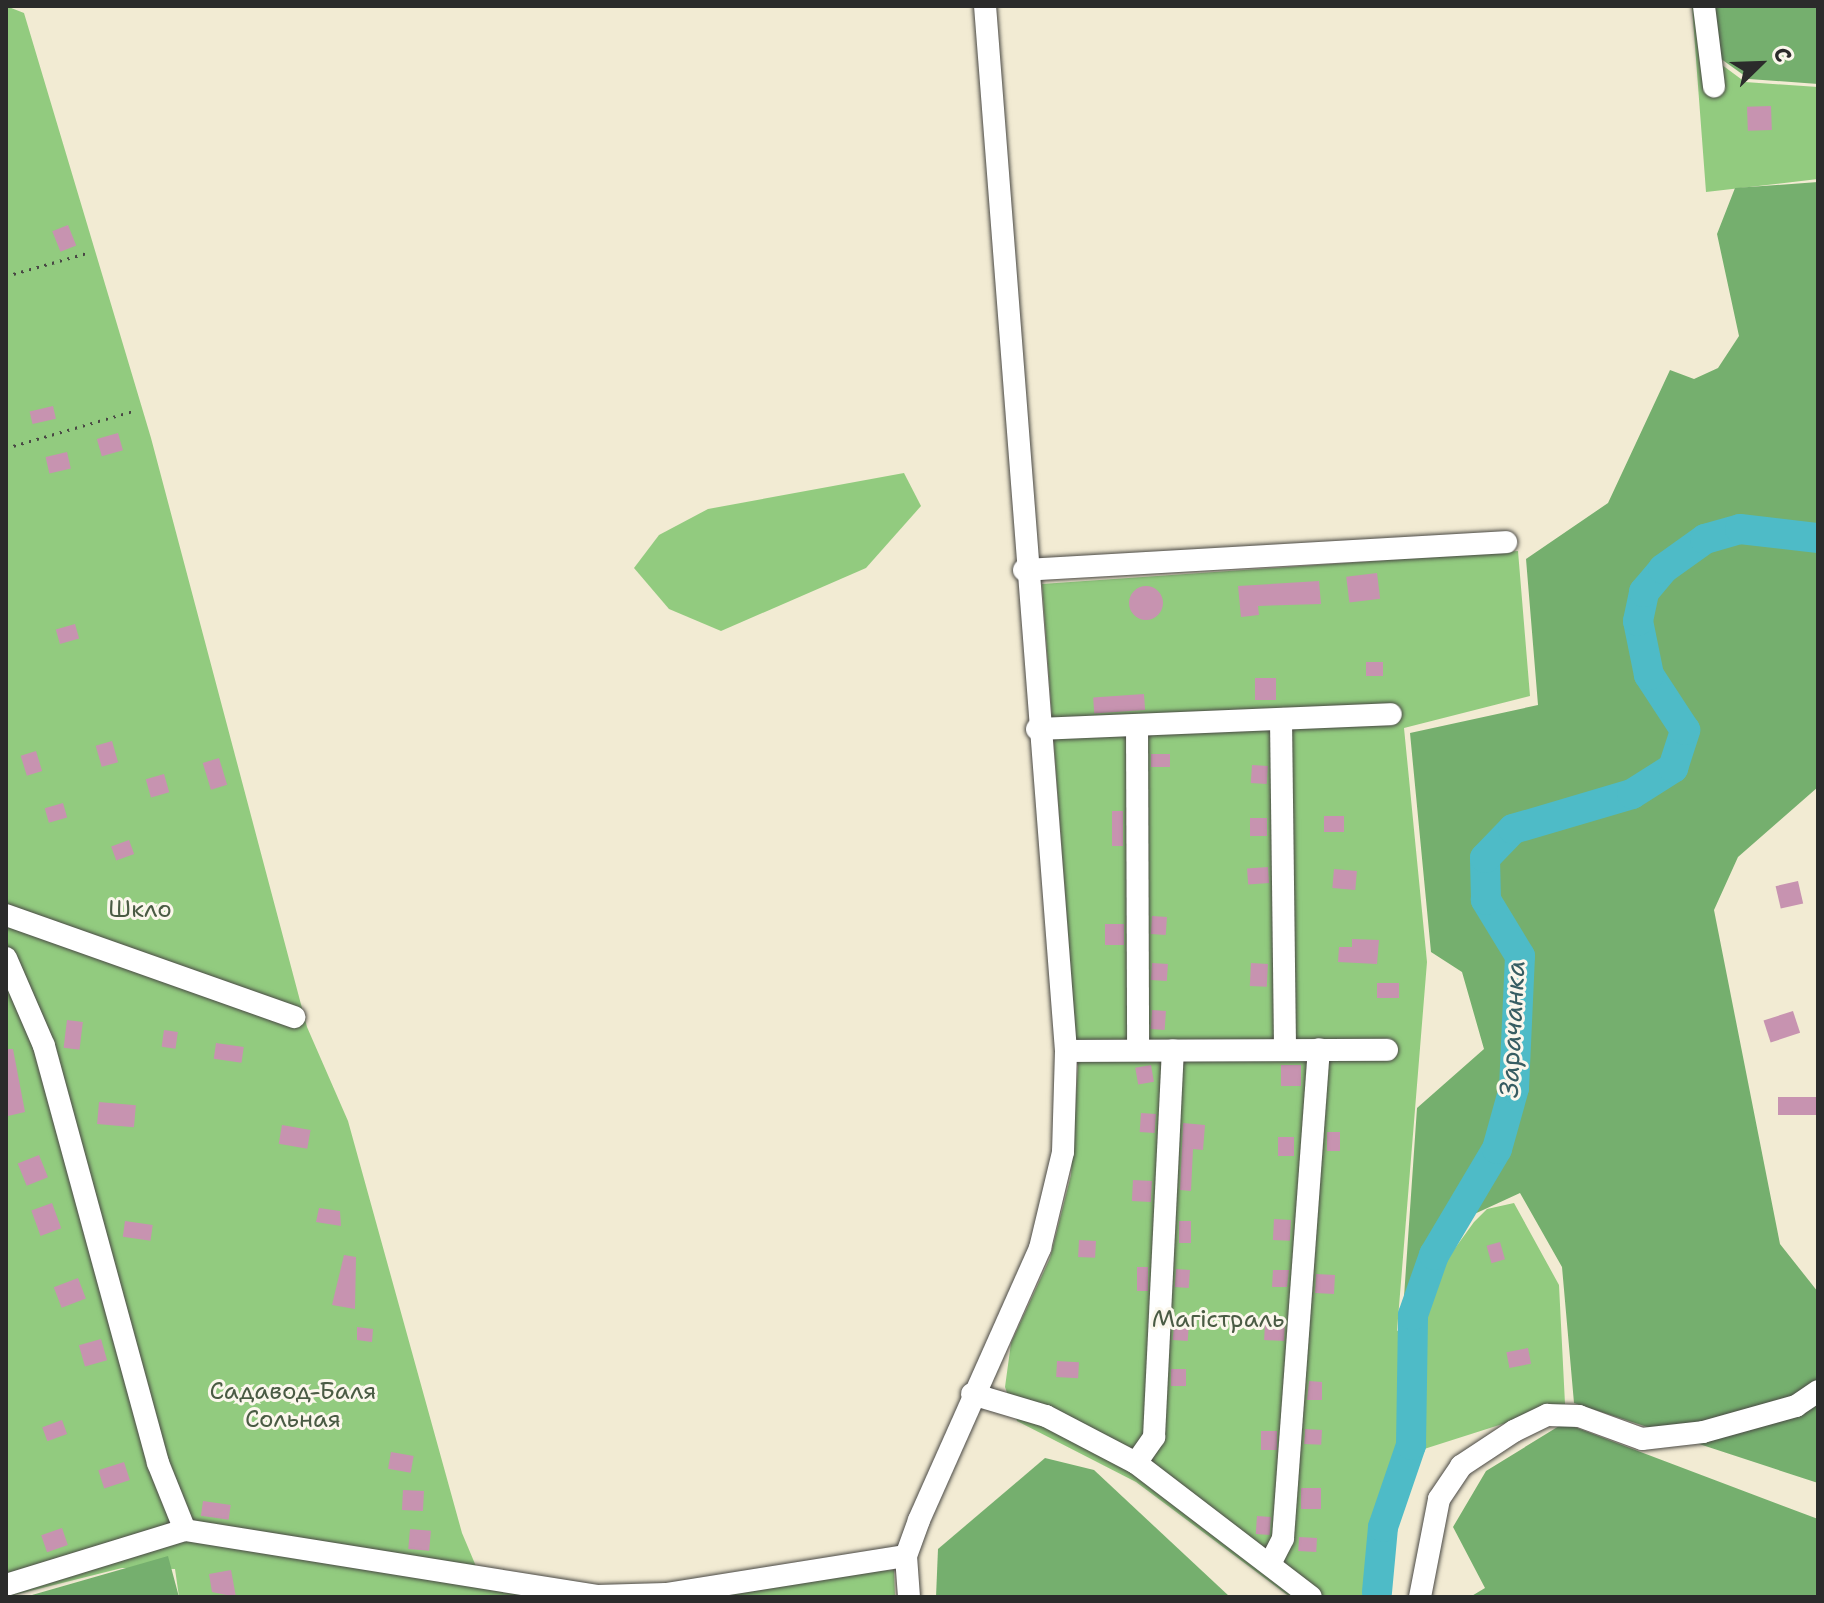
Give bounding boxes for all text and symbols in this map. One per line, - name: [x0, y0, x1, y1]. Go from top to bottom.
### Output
- north arrow: [1720, 24, 1800, 104]
- text: С: [1767, 43, 1799, 66]
- park label: Шкло: [108, 896, 172, 924]
- water label: Зарачанка: [1493, 960, 1531, 1098]
- park label: Магістраль: [1152, 1306, 1284, 1334]
- park label: Садавод-Баля Сольная: [209, 1378, 377, 1434]

